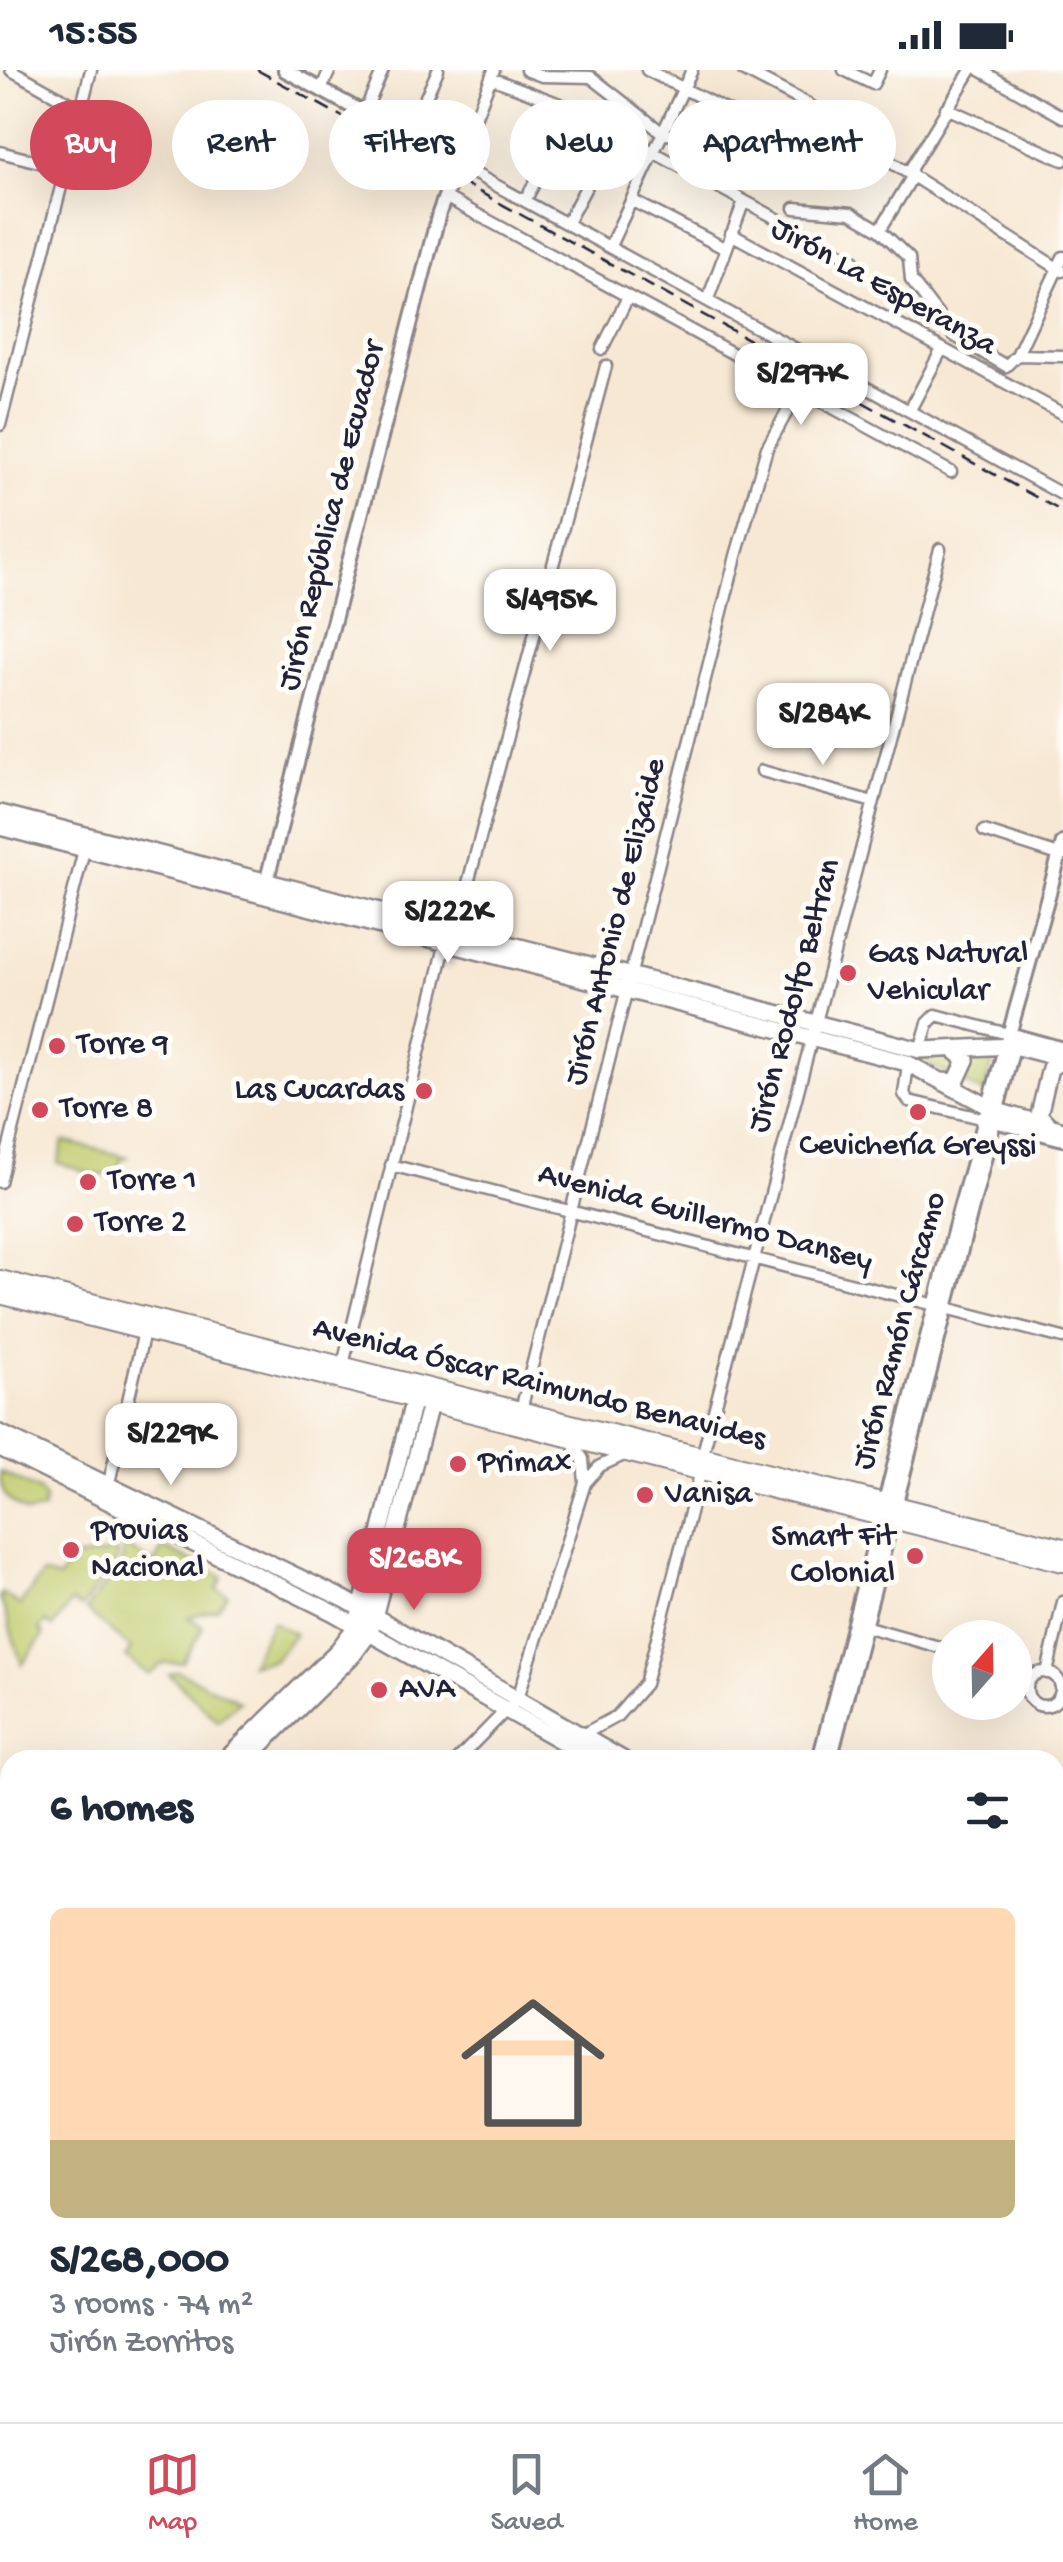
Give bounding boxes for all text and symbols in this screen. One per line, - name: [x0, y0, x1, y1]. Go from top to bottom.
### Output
- text: 15:55: [50, 13, 137, 57]
- chip: Buy: [30, 100, 152, 190]
- chip: Rent: [172, 100, 309, 190]
- chip: Filters: [329, 100, 490, 190]
- chip: New: [510, 100, 648, 190]
- chip: Apartment: [668, 100, 896, 190]
- street label: Jirón La Esperanza: [764, 210, 1003, 366]
- street label: Jirón República de Ecuador: [271, 335, 395, 695]
- pin: S/297K: [720, 343, 882, 428]
- text: S/297K: [757, 356, 845, 394]
- pin: S/495K: [469, 569, 631, 654]
- text: S/495K: [506, 582, 594, 620]
- pin: S/284K: [742, 683, 904, 768]
- text: S/284K: [779, 696, 867, 734]
- street label: Jirón Antonio de Elizaide: [558, 754, 676, 1089]
- street label: Jirón Rodolfo Beltran: [741, 855, 851, 1137]
- pin: S/222K: [367, 881, 529, 966]
- text: S/222K: [404, 894, 492, 932]
- place label: Gas Natural Vehicular: [867, 936, 1028, 1011]
- marker: Gas Natural Vehicular: [837, 962, 859, 984]
- place label: Torre 9: [75, 1027, 169, 1065]
- marker: Torre 9: [46, 1035, 68, 1057]
- place label: Las Cucardas: [235, 1072, 405, 1110]
- marker: Las Cucardas: [413, 1080, 435, 1102]
- place label: Torre 8: [58, 1091, 153, 1129]
- marker: Torre 8: [29, 1099, 51, 1121]
- marker: Cevichería Greyssi: [907, 1101, 929, 1123]
- place label: Cevichería Greyssi: [799, 1128, 1037, 1166]
- street label: Avenida Guillermo Dansey: [534, 1156, 877, 1282]
- place label: Torre 1: [106, 1163, 197, 1201]
- marker: Torre 1: [77, 1171, 99, 1193]
- street label: Jirón Ramón Cárcamo: [846, 1188, 956, 1474]
- place label: Torre 2: [93, 1205, 186, 1243]
- marker: Torre 2: [64, 1213, 86, 1235]
- street label: Avenida Óscar Raimundo Benavides: [309, 1310, 771, 1460]
- pin: S/229K: [90, 1403, 252, 1488]
- text: S/229K: [127, 1416, 215, 1454]
- place label: Primax: [477, 1445, 571, 1483]
- marker: Primax: [447, 1453, 469, 1475]
- place label: Vanisa: [664, 1476, 753, 1514]
- marker: Vanisa: [634, 1484, 656, 1506]
- place label: Provias Nacional: [90, 1513, 204, 1588]
- place label: Smart Fit Colonial: [771, 1519, 898, 1594]
- pin: S/268K: [333, 1528, 495, 1613]
- marker: Provias Nacional: [60, 1539, 82, 1561]
- text: S/268K: [369, 1541, 459, 1579]
- marker: Smart Fit Colonial: [904, 1545, 926, 1567]
- north arrow: [932, 1620, 1032, 1720]
- map controls: [932, 1620, 1032, 1720]
- place label: AVA: [399, 1671, 457, 1709]
- marker: AVA: [368, 1679, 390, 1701]
- icon: filters: [960, 1783, 1015, 1838]
- text: 6 homes: [50, 1786, 193, 1835]
- icon: home: [443, 1973, 623, 2153]
- text: S/268,000: [50, 2238, 229, 2287]
- text: 3 rooms · 74 m²: [50, 2287, 253, 2325]
- text: Jirón Zorritos: [50, 2325, 233, 2363]
- tab: Map: [145, 2447, 200, 2540]
- tab: Saved: [491, 2447, 562, 2540]
- tab: Home: [853, 2447, 918, 2540]

